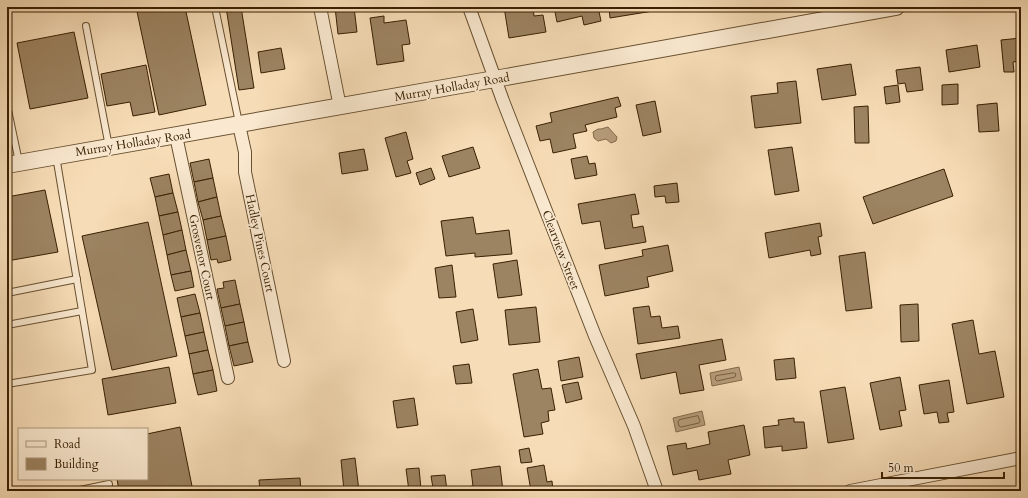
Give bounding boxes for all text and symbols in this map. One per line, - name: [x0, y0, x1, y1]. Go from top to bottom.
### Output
- street label: Murray Holladay Road: [393, 69, 511, 105]
- street label: Murray Holladay Road: [74, 126, 192, 160]
- street label: Hadley Pines Court: [242, 192, 278, 294]
- street label: Clearview Street: [539, 208, 584, 292]
- street label: Grosvenor Court: [185, 213, 219, 302]
- legend: [18, 428, 148, 480]
- text: Road: [54, 436, 81, 452]
- scale bar: [882, 454, 1004, 480]
- text: Building: [54, 456, 99, 472]
- text: 50 m: [888, 460, 915, 476]

